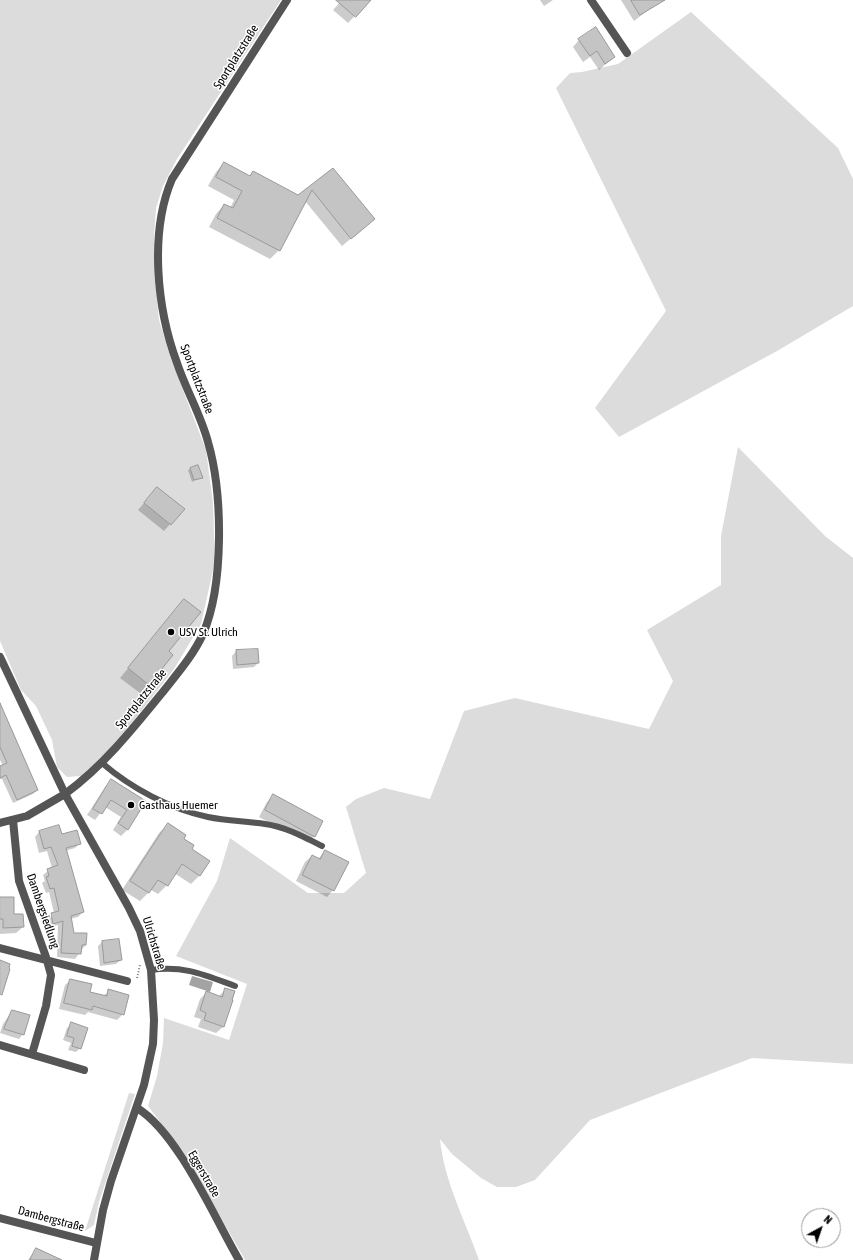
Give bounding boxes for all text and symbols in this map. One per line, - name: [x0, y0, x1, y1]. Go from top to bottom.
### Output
- street label: Sportplatzstraße: [211, 22, 261, 92]
- street label: Sportplatzstraße: [177, 342, 217, 416]
- place label: USV St. Ulrich: [179, 625, 238, 639]
- marker: USV St. Ulrich: [166, 627, 176, 637]
- street label: Sportplatzstraße: [112, 666, 170, 732]
- place label: Gasthaus Huemer: [139, 798, 218, 812]
- marker: Gasthaus Huemer: [126, 800, 136, 810]
- street label: Dambergsiedlung: [23, 872, 63, 950]
- street label: Ulrichstraße: [139, 915, 169, 971]
- street label: Eggerstraße: [185, 1148, 223, 1200]
- street label: Dambergstraße: [16, 1203, 86, 1235]
- north arrow: [801, 1208, 841, 1248]
- text: N: [822, 1213, 834, 1226]

